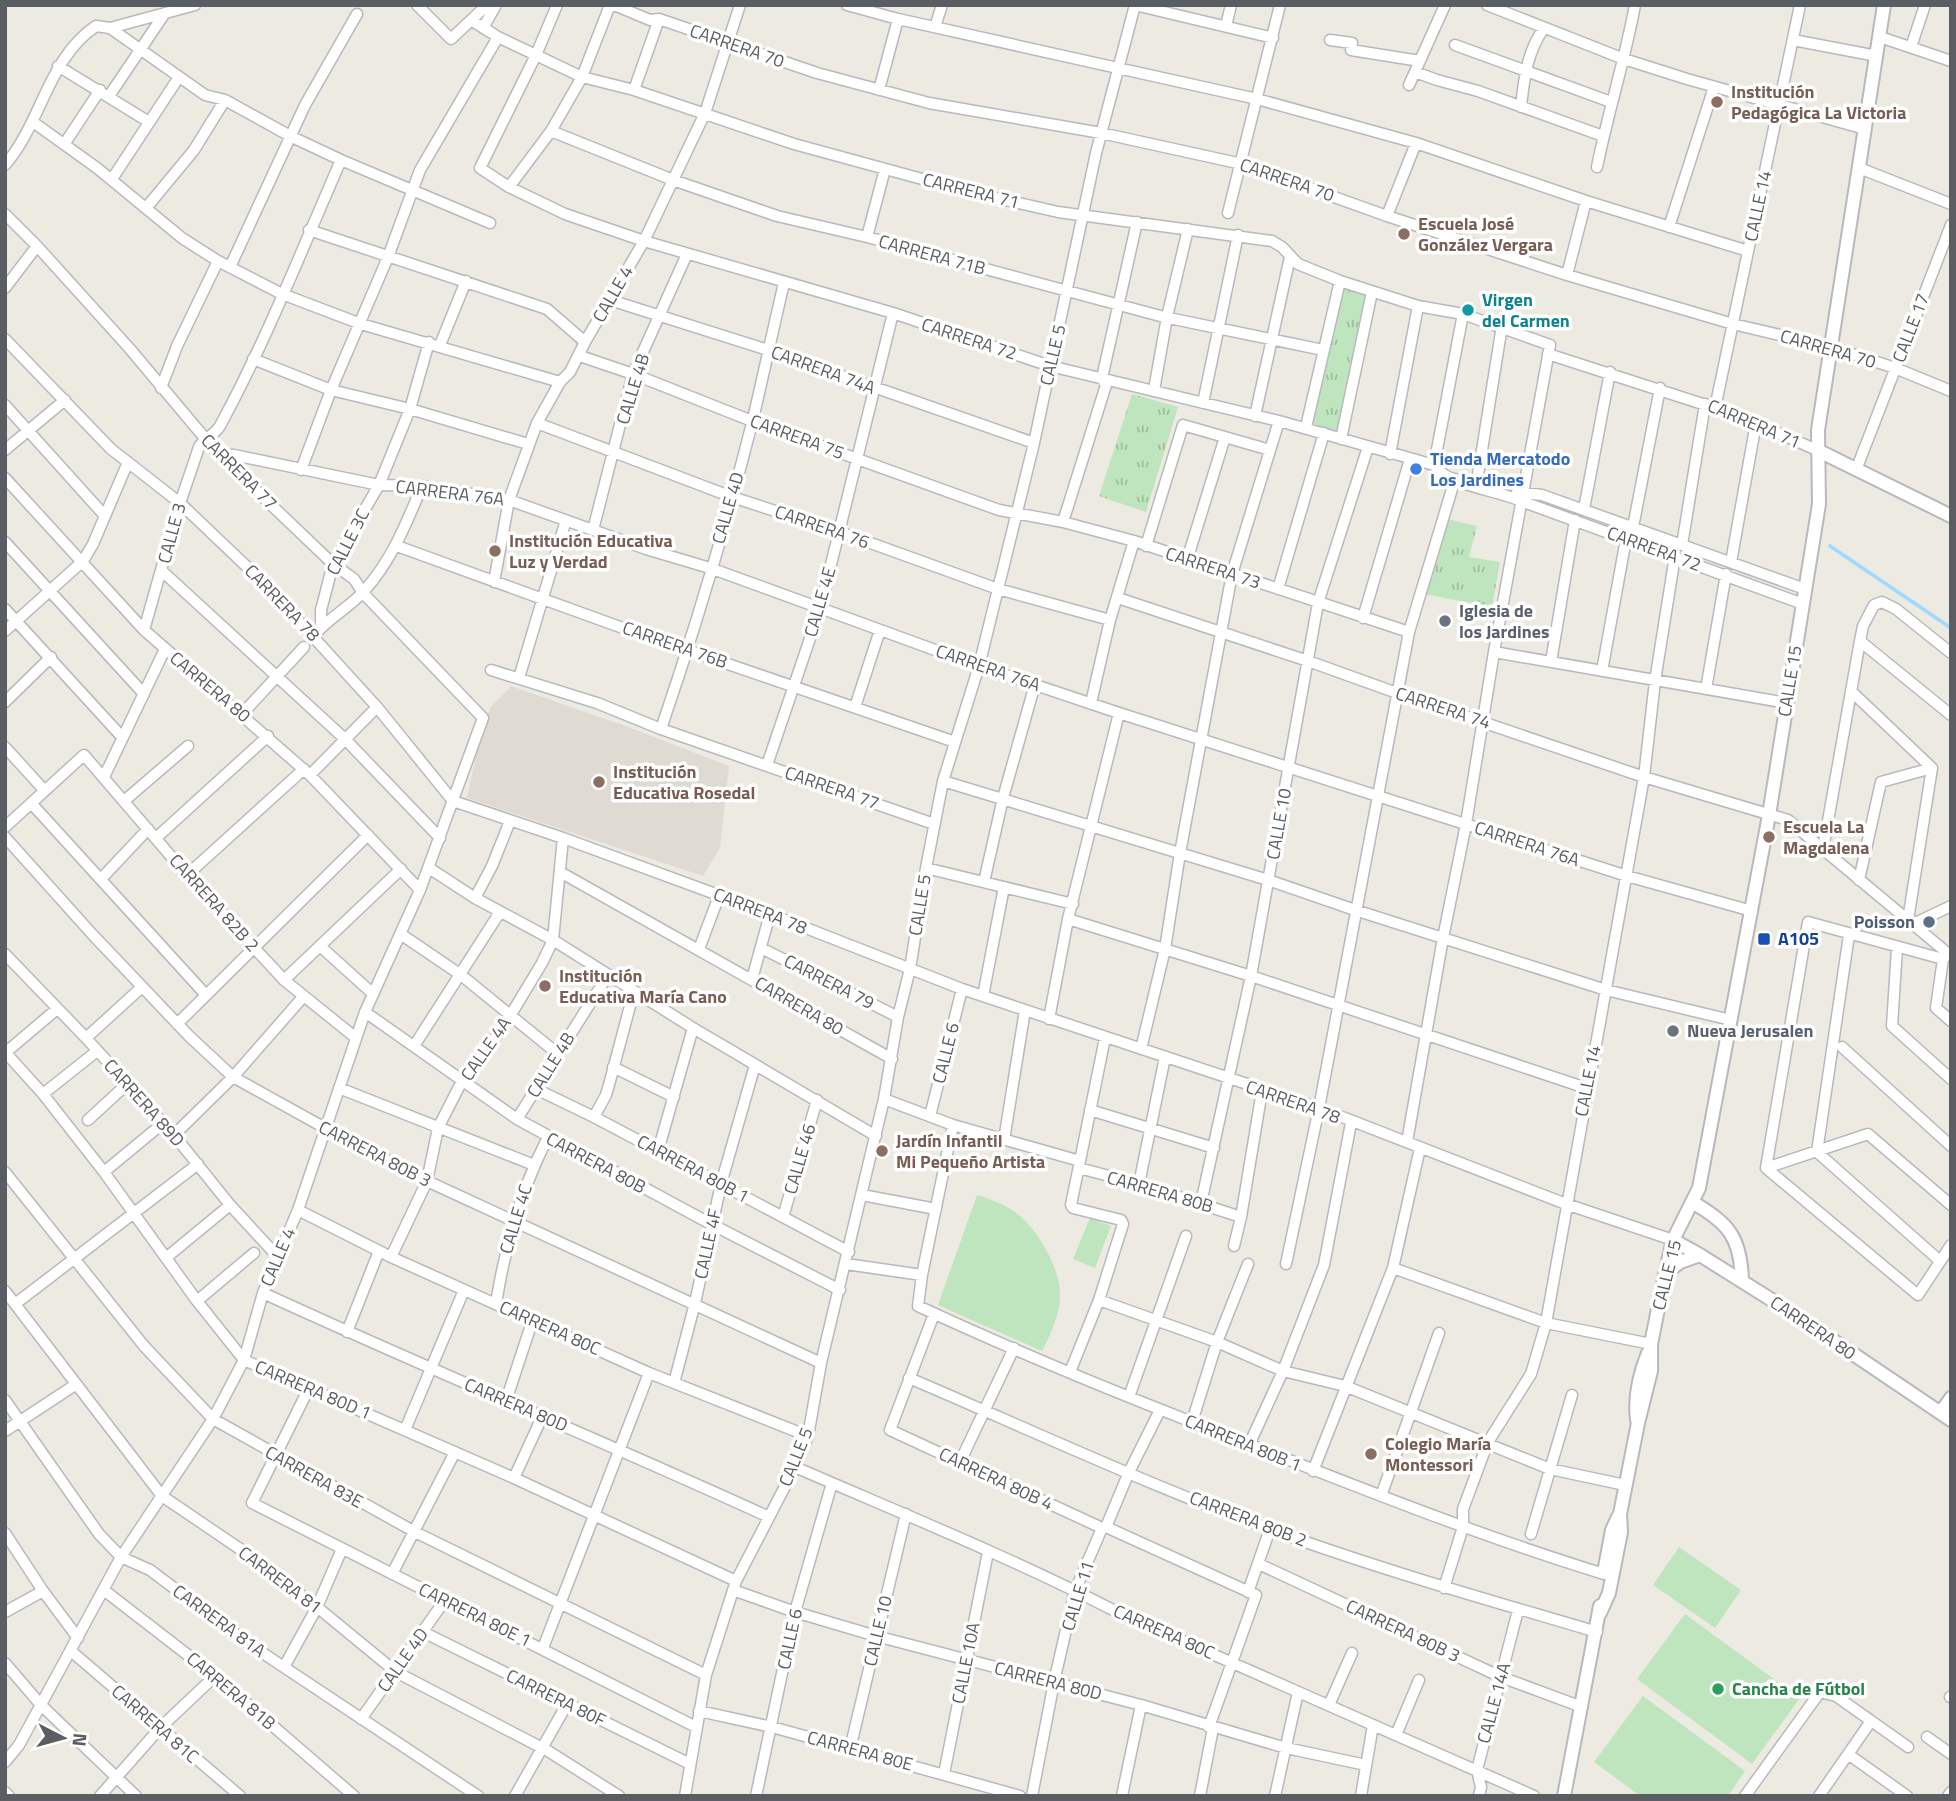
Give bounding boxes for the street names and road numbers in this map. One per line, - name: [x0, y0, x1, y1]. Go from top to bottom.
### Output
- street label: CARRERA 70: [686, 17, 788, 74]
- street label: CARRERA 70: [1236, 151, 1338, 208]
- street label: CARRERA 71: [920, 166, 1022, 216]
- street label: CALLE 14: [1737, 168, 1778, 244]
- street label: CARRERA 71B: [876, 227, 989, 282]
- street label: CALLE 4: [585, 260, 640, 327]
- street label: CALLE 17: [1885, 289, 1936, 366]
- street label: CARRERA 72: [918, 310, 1020, 367]
- street label: CALLE 5: [1032, 322, 1073, 388]
- street label: CARRERA 70: [1777, 322, 1879, 375]
- street label: CARRERA 74A: [767, 338, 879, 401]
- street label: CALLE 4B: [609, 350, 656, 428]
- street label: CARRERA 71: [1704, 392, 1805, 455]
- street label: CARRERA 75: [746, 407, 848, 466]
- street label: CARRERA 77: [195, 427, 284, 516]
- street label: CALLE 4D: [704, 469, 751, 547]
- street label: CARRERA 76A: [394, 472, 506, 513]
- street label: CARRERA 76: [771, 498, 873, 555]
- street label: CALLE 3: [150, 500, 193, 566]
- street label: CALLE 3C: [319, 504, 376, 580]
- street label: CARRERA 72: [1603, 519, 1705, 578]
- street label: CARRERA 73: [1162, 539, 1264, 596]
- street label: CARRERA 78: [238, 558, 326, 647]
- street label: CALLE 4E: [797, 564, 842, 640]
- street label: CARRERA 76B: [619, 614, 731, 675]
- street label: CARRERA 76A: [932, 637, 1044, 698]
- street label: CALLE 15: [1771, 643, 1808, 719]
- street label: CARRERA 80: [164, 645, 257, 729]
- street label: CARRERA 74: [1392, 679, 1494, 736]
- street label: CARRERA 77: [781, 759, 883, 816]
- street label: CALLE 10: [1259, 786, 1298, 862]
- street label: CARRERA 76A: [1471, 814, 1584, 873]
- street label: CARRERA 82B 2: [163, 848, 266, 958]
- street label: CALLE 5: [901, 872, 938, 938]
- street label: CARRERA 78: [709, 880, 811, 941]
- street label: CARRERA 79: [779, 947, 879, 1016]
- street label: CARRERA 80: [750, 969, 849, 1042]
- street label: CALLE 4A: [454, 1011, 518, 1086]
- street label: CALLE 6: [925, 1020, 966, 1086]
- street label: CALLE 4B: [520, 1027, 581, 1103]
- street label: CALLE 14: [1567, 1043, 1608, 1119]
- street label: CARRERA 89D: [98, 1053, 191, 1153]
- street label: CARRERA 78: [1242, 1073, 1344, 1130]
- street label: CARRERA 80B 3: [314, 1113, 436, 1194]
- street label: CALLE 46: [777, 1121, 822, 1197]
- street label: CARRERA 80B: [542, 1125, 651, 1200]
- street label: CARRERA 80B 1: [632, 1128, 754, 1209]
- street label: CARRERA 80B: [1104, 1163, 1217, 1220]
- street label: CALLE 4C: [492, 1181, 539, 1257]
- street label: CALLE 4F: [687, 1206, 728, 1282]
- street label: CALLE 4: [253, 1223, 302, 1291]
- street label: CALLE 15: [1645, 1237, 1688, 1313]
- street label: CARRERA 80: [1765, 1289, 1862, 1366]
- street label: CARRERA 80C: [495, 1293, 605, 1362]
- street label: CARRERA 80D 1: [251, 1353, 376, 1426]
- street label: CARRERA 80D: [460, 1371, 572, 1438]
- street label: CARRERA 80B 1: [1181, 1407, 1306, 1478]
- street label: CALLE 5: [771, 1423, 820, 1491]
- street label: CARRERA 83E: [260, 1438, 368, 1515]
- street label: CARRERA 80B 4: [934, 1440, 1058, 1517]
- street label: CARRERA 80B 2: [1186, 1484, 1311, 1553]
- street label: CARRERA 81: [233, 1539, 328, 1620]
- street label: CALLE 11: [1054, 1558, 1101, 1634]
- street label: CARRERA 80E 1: [414, 1576, 536, 1654]
- street label: CARRERA 81A: [167, 1578, 272, 1664]
- street label: CARRERA 80B 3: [1341, 1592, 1465, 1669]
- street label: CALLE 10: [856, 1593, 899, 1669]
- street label: CARRERA 80C: [1109, 1597, 1219, 1666]
- street label: CALLE 6: [770, 1606, 809, 1672]
- street label: CALLE 10A: [944, 1620, 987, 1706]
- street label: CALLE 4D: [370, 1622, 435, 1698]
- street label: CARRERA 81B: [181, 1645, 282, 1736]
- street label: CARRERA 80D: [991, 1654, 1105, 1707]
- street label: CALLE 14A: [1470, 1659, 1517, 1746]
- street label: CARRERA 80F: [502, 1662, 611, 1733]
- street label: CARRERA 81C: [106, 1678, 205, 1769]
- street label: CARRERA 80E: [804, 1723, 916, 1778]

